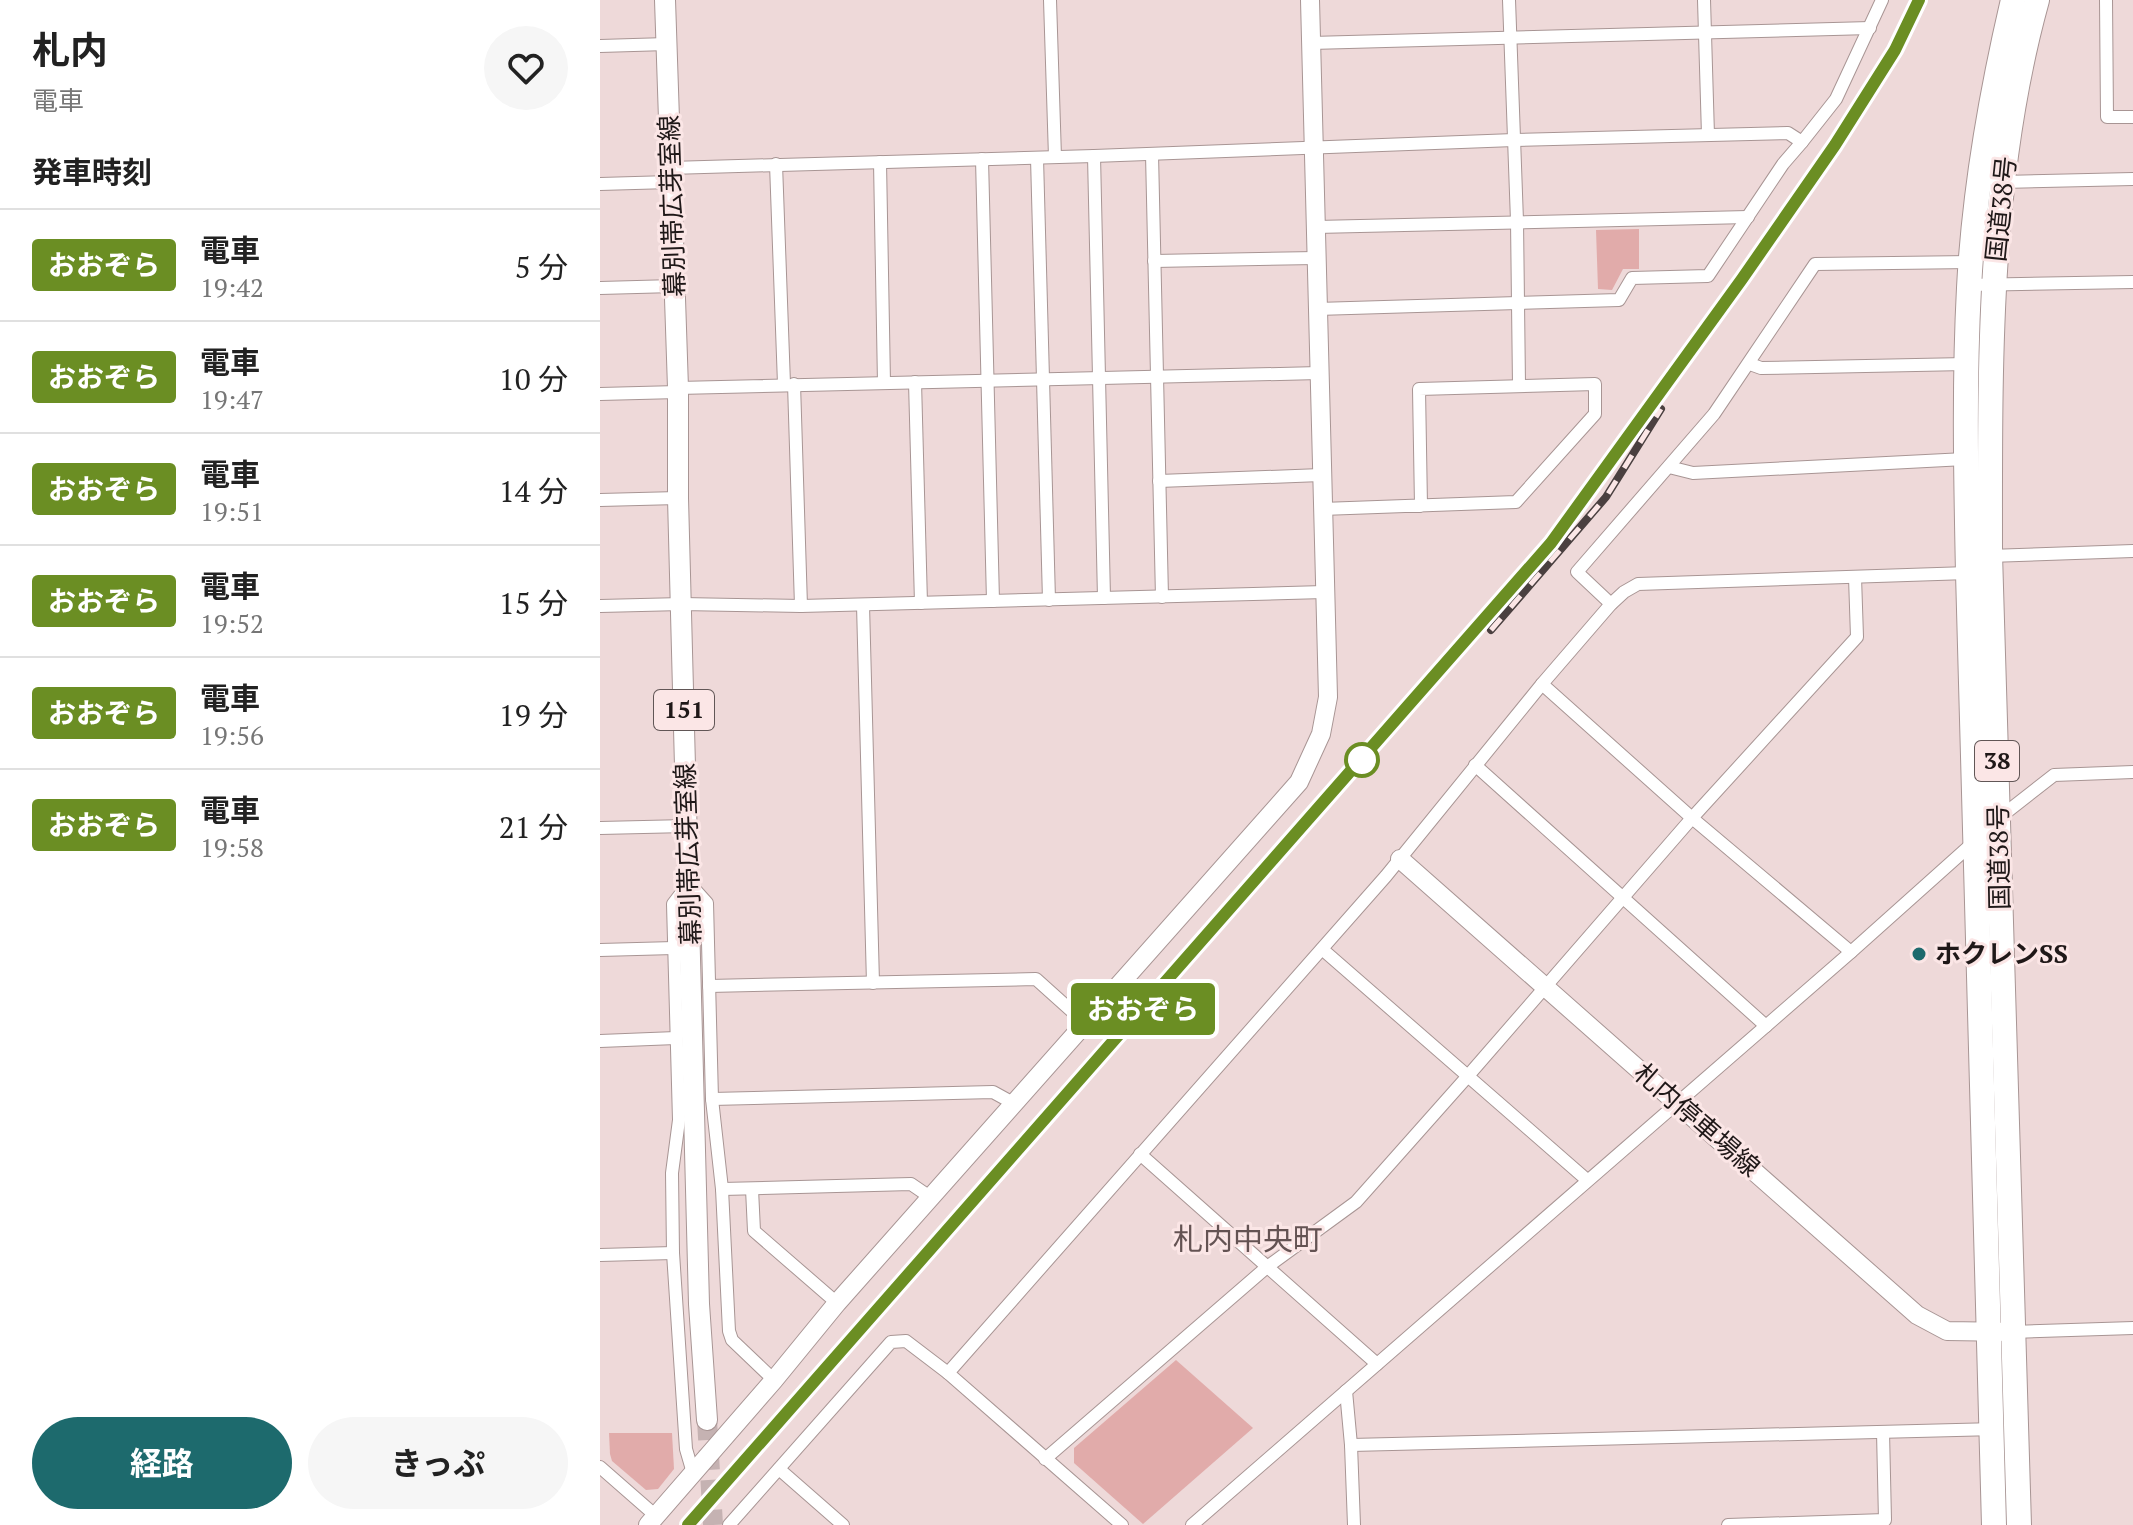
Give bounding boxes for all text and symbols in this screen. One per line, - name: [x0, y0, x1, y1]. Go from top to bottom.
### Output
- text: 札内: [32, 25, 108, 75]
- button: heart: [484, 26, 568, 110]
- text: 電車: [32, 83, 84, 117]
- street label: 幕別帯広芽室線: [651, 114, 691, 298]
- text: 発車時刻: [32, 152, 152, 192]
- street label: 国道38号: [1978, 155, 2022, 263]
- text: 電車: [200, 230, 260, 270]
- text: おおぞら: [48, 246, 160, 283]
- text: 5 分: [515, 247, 568, 287]
- text: 19:42: [200, 270, 264, 304]
- text: 電車: [200, 342, 260, 382]
- text: おおぞら: [48, 358, 160, 395]
- text: 10 分: [499, 359, 568, 399]
- text: 19:47: [200, 382, 264, 416]
- text: 電車: [200, 454, 260, 494]
- text: おおぞら: [48, 470, 160, 507]
- text: 14 分: [499, 471, 568, 511]
- text: 19:51: [200, 494, 264, 528]
- text: 電車: [200, 566, 260, 606]
- text: おおぞら: [48, 582, 160, 619]
- text: 15 分: [499, 583, 568, 623]
- text: 19:52: [200, 606, 264, 640]
- text: 電車: [200, 678, 260, 718]
- road number: 151: [654, 690, 714, 730]
- text: おおぞら: [48, 694, 160, 731]
- text: 19 分: [499, 695, 568, 735]
- text: 19:56: [200, 718, 264, 752]
- road number: 38: [1975, 741, 2019, 781]
- unlabelled marker: [1345, 743, 1379, 777]
- street label: 幕別帯広芽室線: [667, 762, 707, 946]
- text: 電車: [200, 790, 260, 830]
- street label: 国道38号: [1980, 804, 2016, 910]
- text: おおぞら: [48, 806, 160, 843]
- text: 21 分: [499, 807, 568, 847]
- text: 19:58: [200, 830, 264, 864]
- place label: ホクレンSS: [1935, 936, 2068, 970]
- marker: ホクレンSS: [1910, 945, 1928, 963]
- line badge: おおぞら: [1087, 983, 1199, 1035]
- text: おおぞら: [1087, 990, 1199, 1027]
- street label: 札内停車場線: [1628, 1055, 1768, 1183]
- district label: 札内中央町: [1173, 1219, 1323, 1259]
- button: 経路: [32, 1417, 292, 1509]
- button: きっぷ: [308, 1417, 568, 1509]

